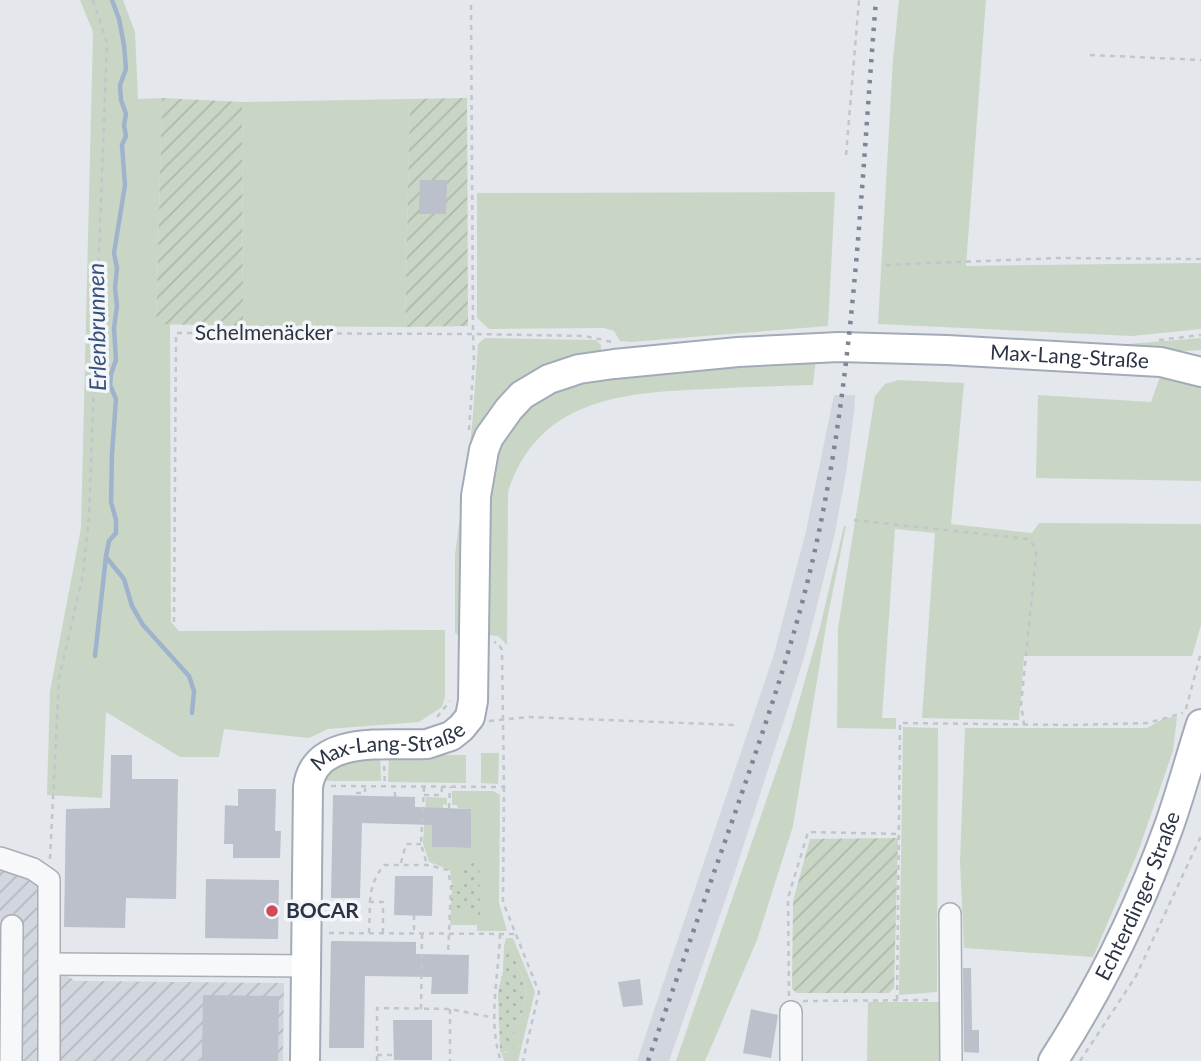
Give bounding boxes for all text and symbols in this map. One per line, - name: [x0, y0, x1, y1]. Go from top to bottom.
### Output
- water label: Erlenbrunnen: [81, 263, 111, 391]
- street label: Schelmenäcker: [195, 319, 334, 344]
- street label: Max-Lang-Straße: [990, 338, 1150, 372]
- street label: Max-Lang-Straße: [305, 716, 469, 775]
- street label: Echterdinger Straße: [1089, 808, 1184, 984]
- place label: BOCAR: [286, 897, 359, 922]
- marker: BOCAR: [264, 903, 280, 919]

